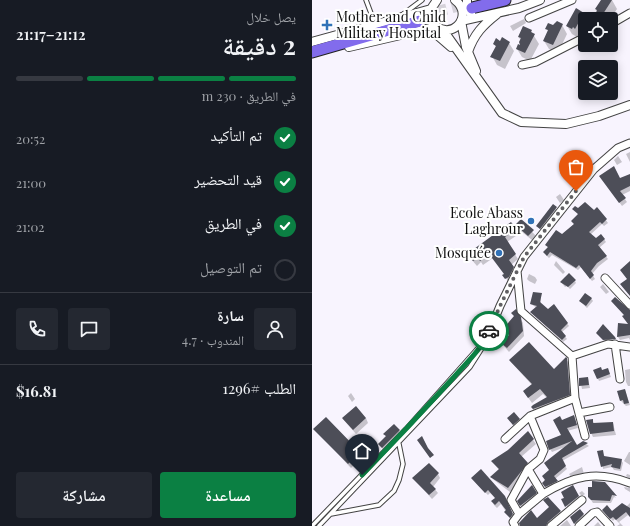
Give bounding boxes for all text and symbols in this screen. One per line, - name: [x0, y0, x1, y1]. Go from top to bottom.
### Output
- place label: Mother and Child Military Hospital: [336, 7, 446, 42]
- text: يصل خلال: [247, 8, 296, 25]
- map controls: [578, 12, 618, 100]
- button: locate: [578, 12, 618, 52]
- marker: Mother and Child Military Hospital: [321, 19, 333, 31]
- text: 21:12–21:17: [16, 24, 86, 44]
- text: 2 دقيقة: [223, 27, 296, 62]
- button: layers: [578, 60, 618, 100]
- text: في الطريق · 230 m: [202, 87, 296, 104]
- text: تم التأكيد: [211, 125, 262, 145]
- icon: check: [274, 127, 296, 149]
- text: 20:52: [16, 130, 45, 147]
- pin: [559, 150, 593, 191]
- icon: bag: [565, 156, 587, 178]
- text: قيد التحضير: [194, 169, 262, 189]
- icon: check: [274, 171, 296, 193]
- text: 21:00: [16, 174, 46, 191]
- place label: Ecole Abass Laghrour: [450, 203, 524, 238]
- text: في الطريق: [205, 213, 262, 233]
- icon: check: [274, 215, 296, 237]
- marker: Ecole Abass Laghrour: [526, 216, 536, 226]
- text: 21:02: [16, 218, 45, 235]
- place label: Mosquée: [435, 243, 491, 262]
- marker: Mosquée: [494, 248, 504, 258]
- text: تم التوصيل: [200, 257, 262, 277]
- text: سارة: [217, 305, 244, 325]
- button: phone: [16, 308, 58, 350]
- button: chat: [68, 308, 110, 350]
- button: person: [254, 308, 296, 350]
- courier: [469, 311, 509, 351]
- icon: car: [478, 320, 500, 342]
- text: المندوب · 4.7: [182, 331, 244, 348]
- text: الطلب #1296: [222, 378, 296, 398]
- text: $16.81: [16, 381, 57, 401]
- pin: [345, 434, 379, 475]
- icon: home: [351, 440, 373, 462]
- button: مشاركة: [16, 472, 152, 518]
- button: مساعدة: [160, 472, 296, 518]

